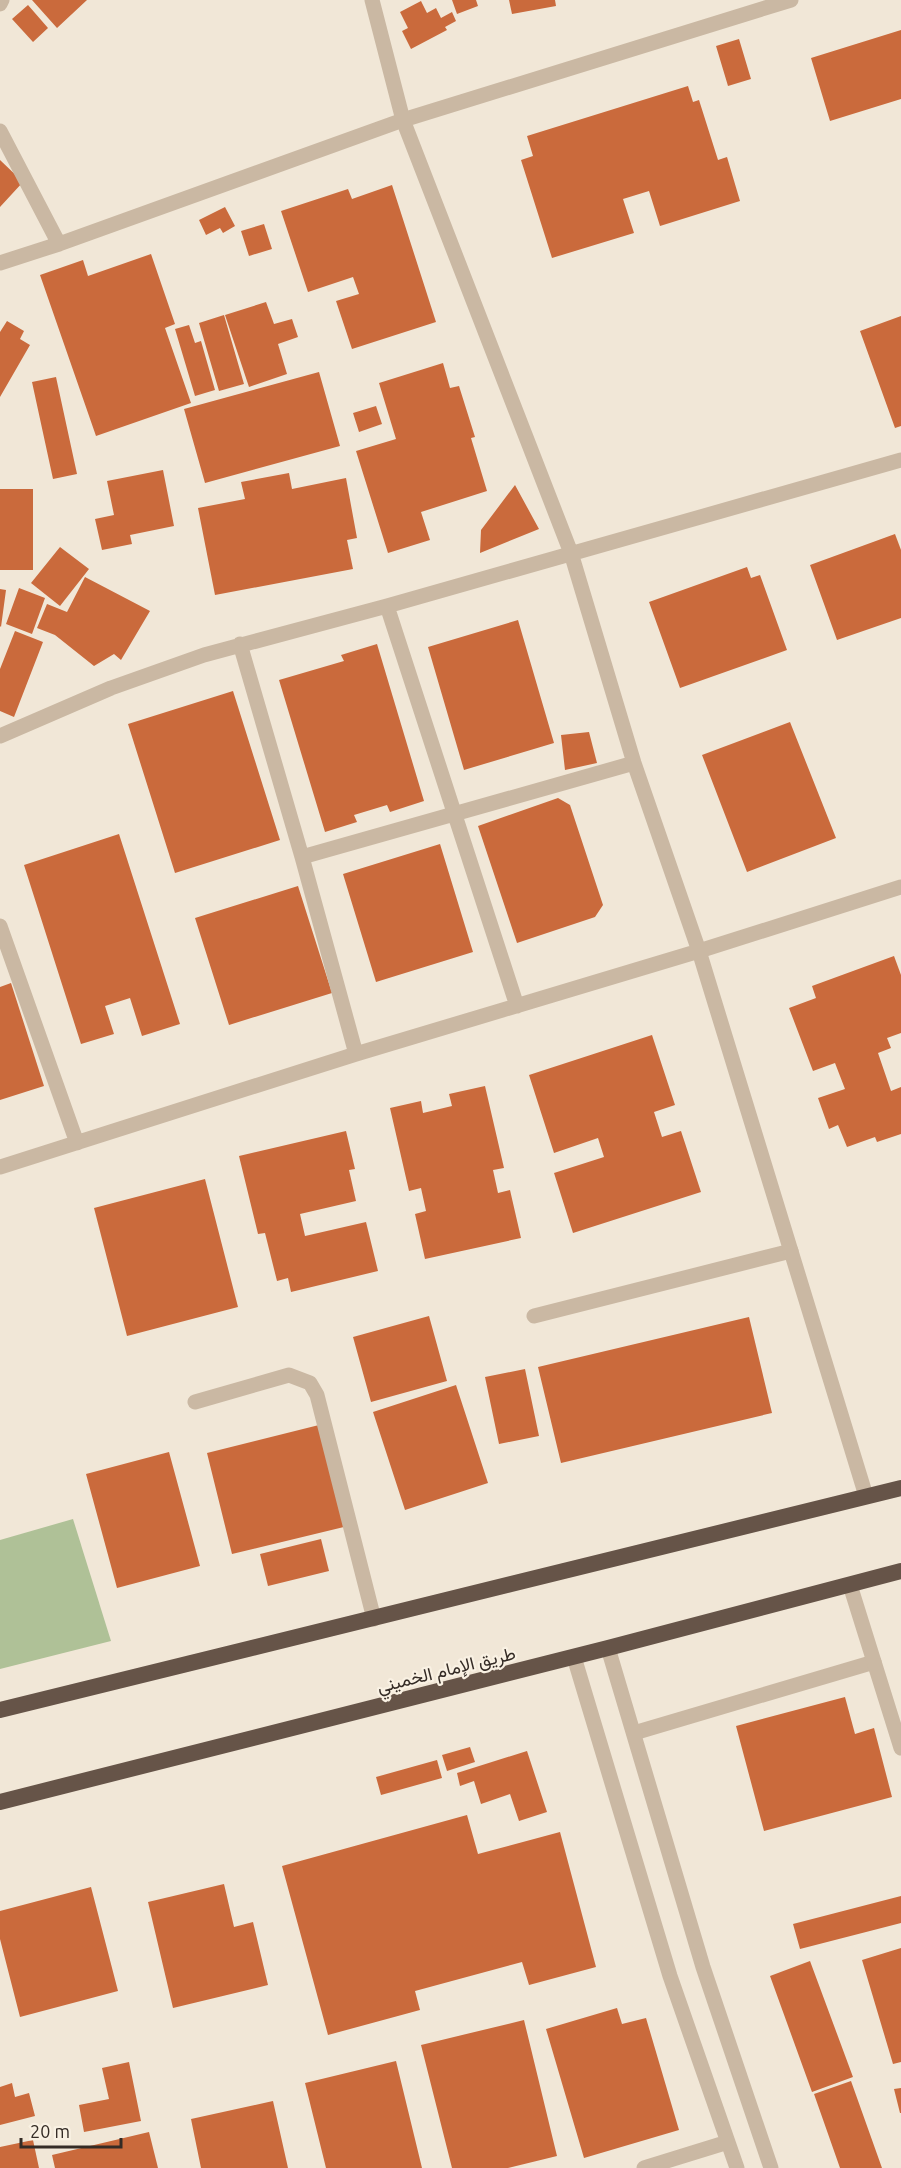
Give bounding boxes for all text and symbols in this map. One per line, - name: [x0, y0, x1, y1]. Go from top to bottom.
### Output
- street label: طريق الإمام الخميني: [375, 1642, 519, 1702]
- scale bar: [21, 2111, 122, 2149]
- text: 20 m: [30, 2121, 70, 2141]

